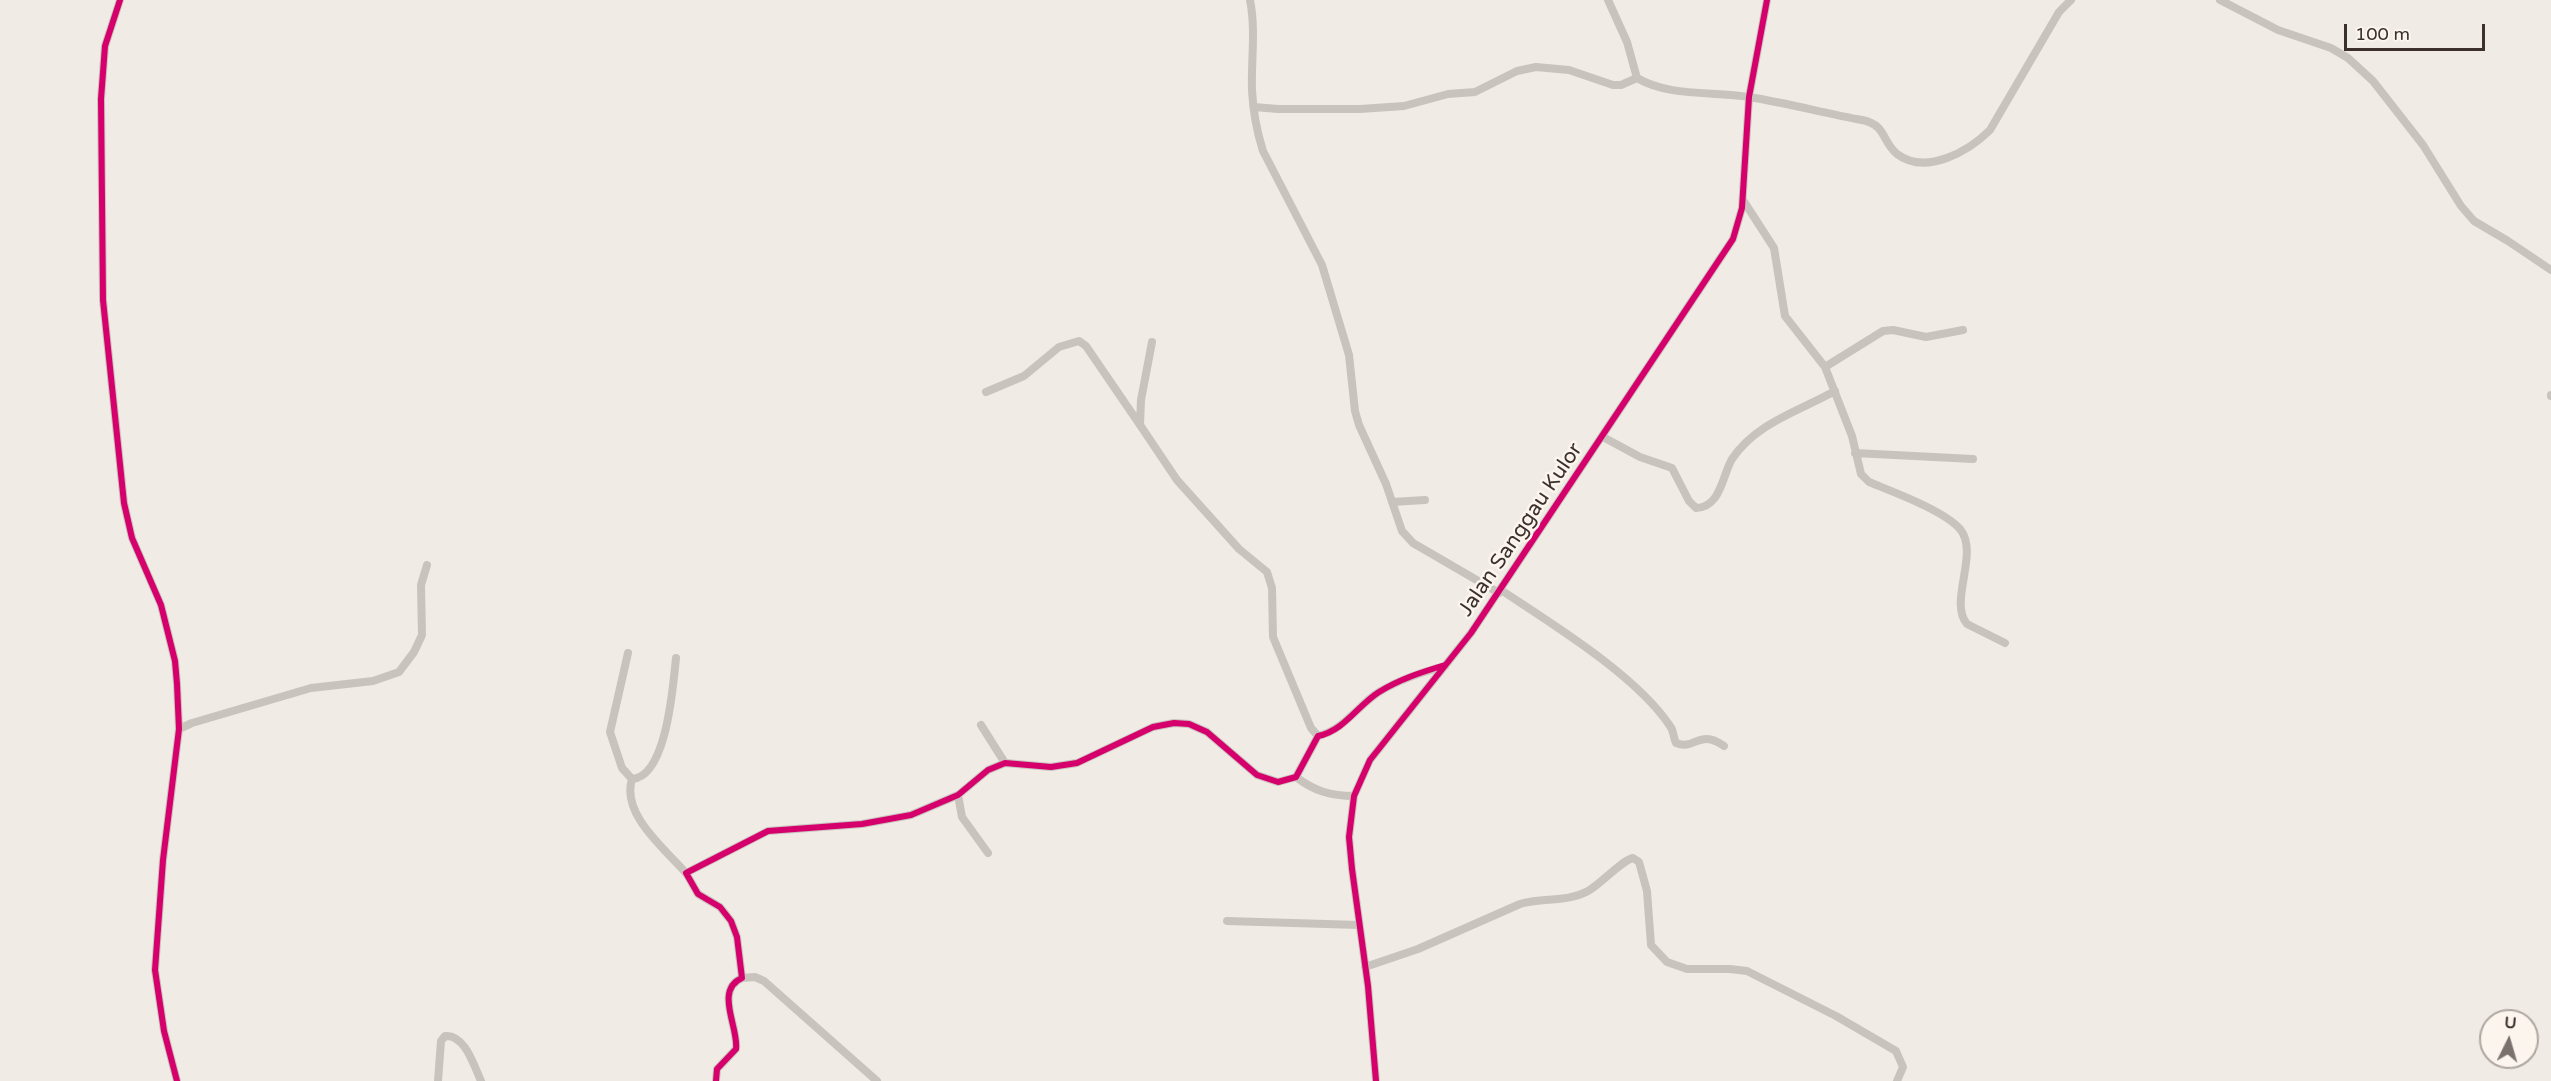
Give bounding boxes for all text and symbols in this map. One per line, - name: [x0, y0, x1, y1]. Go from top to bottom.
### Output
- scale bar: [2347, 12, 2488, 50]
- text: 100 m: [2355, 23, 2410, 45]
- street label: Jalan Sanggau Kulor: [1454, 438, 1588, 622]
- north arrow: [2479, 1009, 2539, 1069]
- text: U: [2503, 1013, 2517, 1034]

